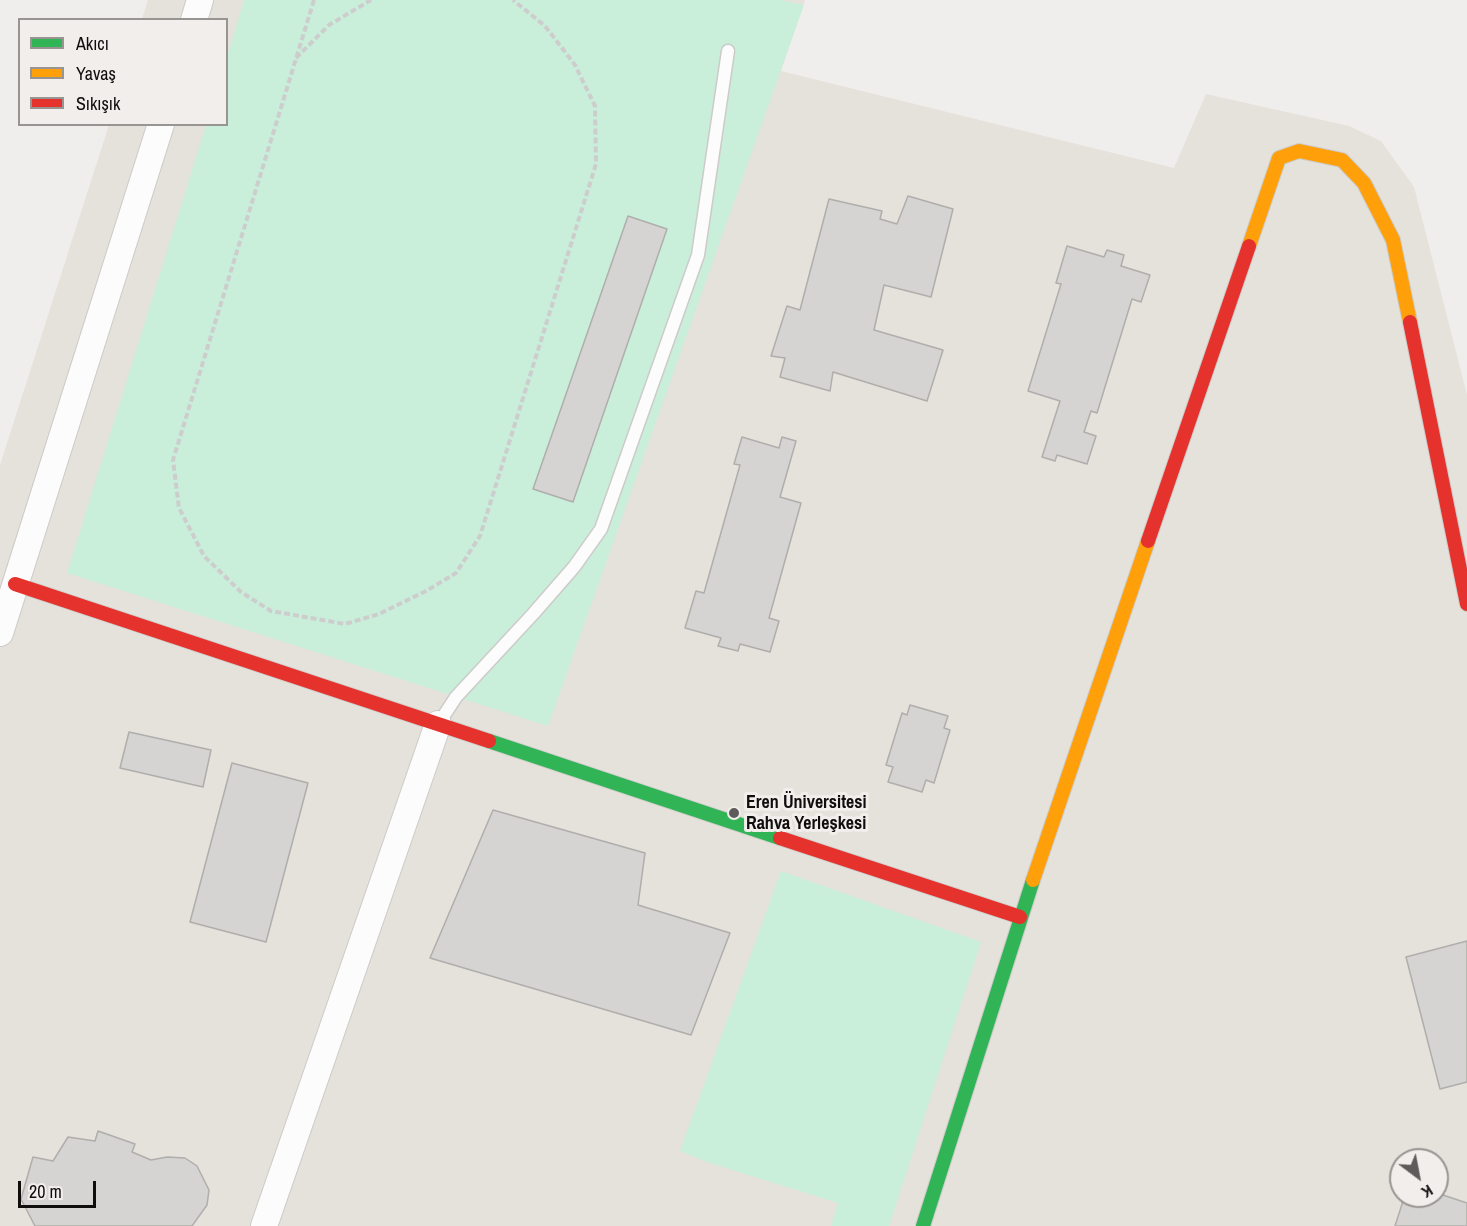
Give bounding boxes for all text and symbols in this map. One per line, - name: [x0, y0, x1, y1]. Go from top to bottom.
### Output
- legend: [18, 18, 228, 126]
- text: Akıcı: [76, 31, 109, 56]
- text: Yavaş: [76, 61, 116, 86]
- text: Sıkışık: [76, 91, 120, 116]
- place label: Eren Üniversitesi Rahva Yerleşkesi: [746, 792, 867, 834]
- marker: Eren Üniversitesi Rahva Yerleşkesi: [727, 806, 741, 820]
- north arrow: [1389, 1148, 1449, 1208]
- scale bar: [21, 1169, 99, 1207]
- text: 20 m: [29, 1179, 62, 1204]
- text: K: [1418, 1180, 1437, 1203]

